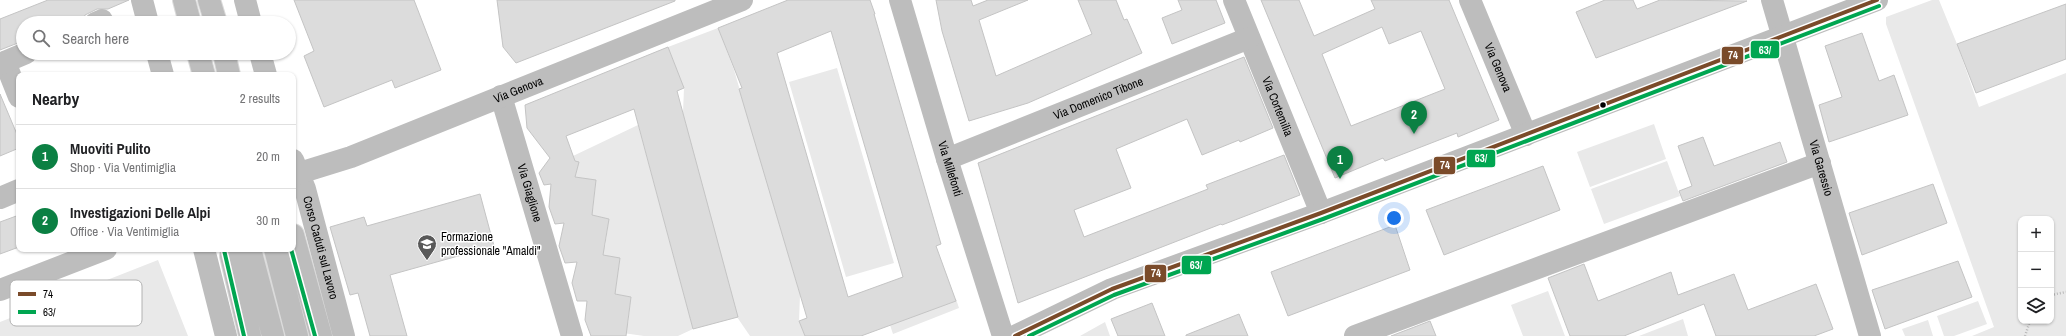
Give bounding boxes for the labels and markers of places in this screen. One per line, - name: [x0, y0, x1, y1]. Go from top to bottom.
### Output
- unlabelled marker: [1598, 100, 1608, 110]
- pin: 2: [1401, 101, 1427, 134]
- pin: 1: [1327, 146, 1353, 179]
- place label: Formazione professionale "Amaldi": [441, 229, 541, 259]
- school or university icon: Formazione professionale "Amaldi": [416, 233, 438, 261]

